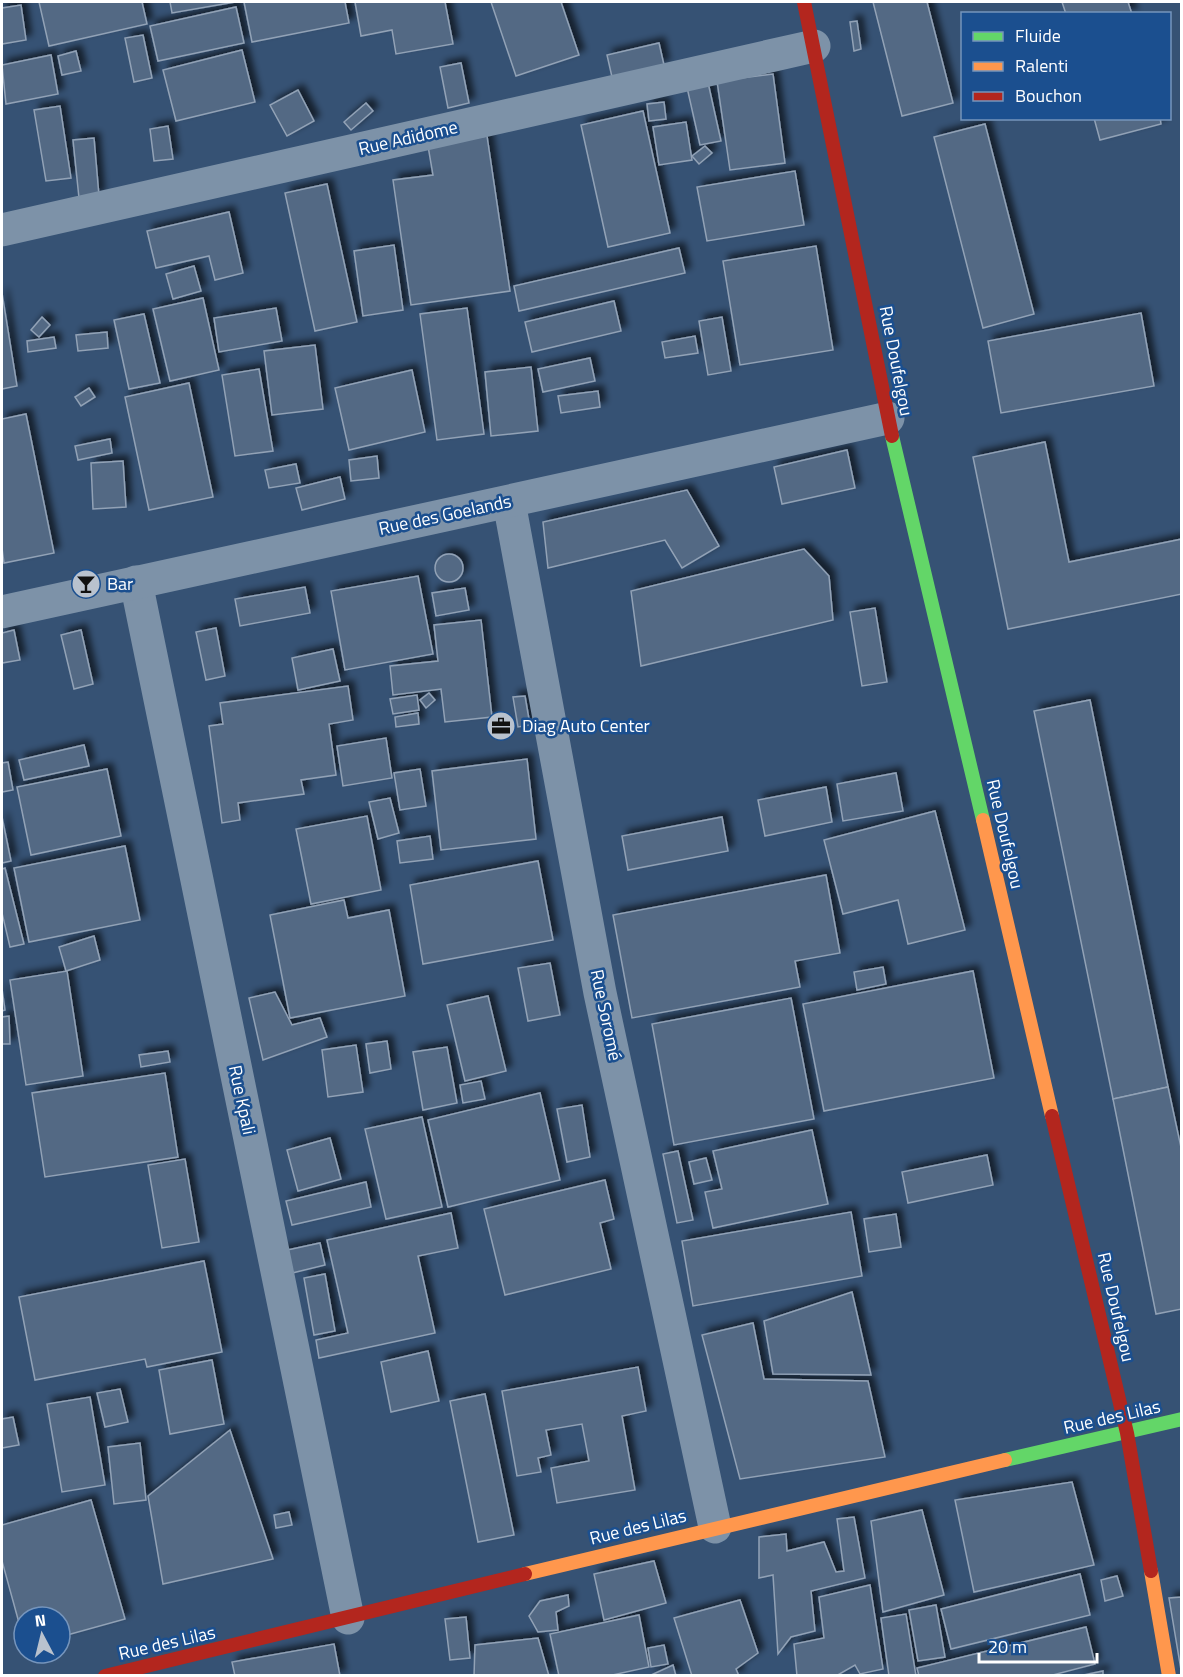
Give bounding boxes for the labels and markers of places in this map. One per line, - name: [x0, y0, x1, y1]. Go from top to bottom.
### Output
- bar icon: Bar: [70, 568, 102, 600]
- place label: Bar: [107, 570, 133, 597]
- office icon: Diag Auto Center: [485, 710, 517, 742]
- place label: Diag Auto Center: [522, 712, 650, 739]

